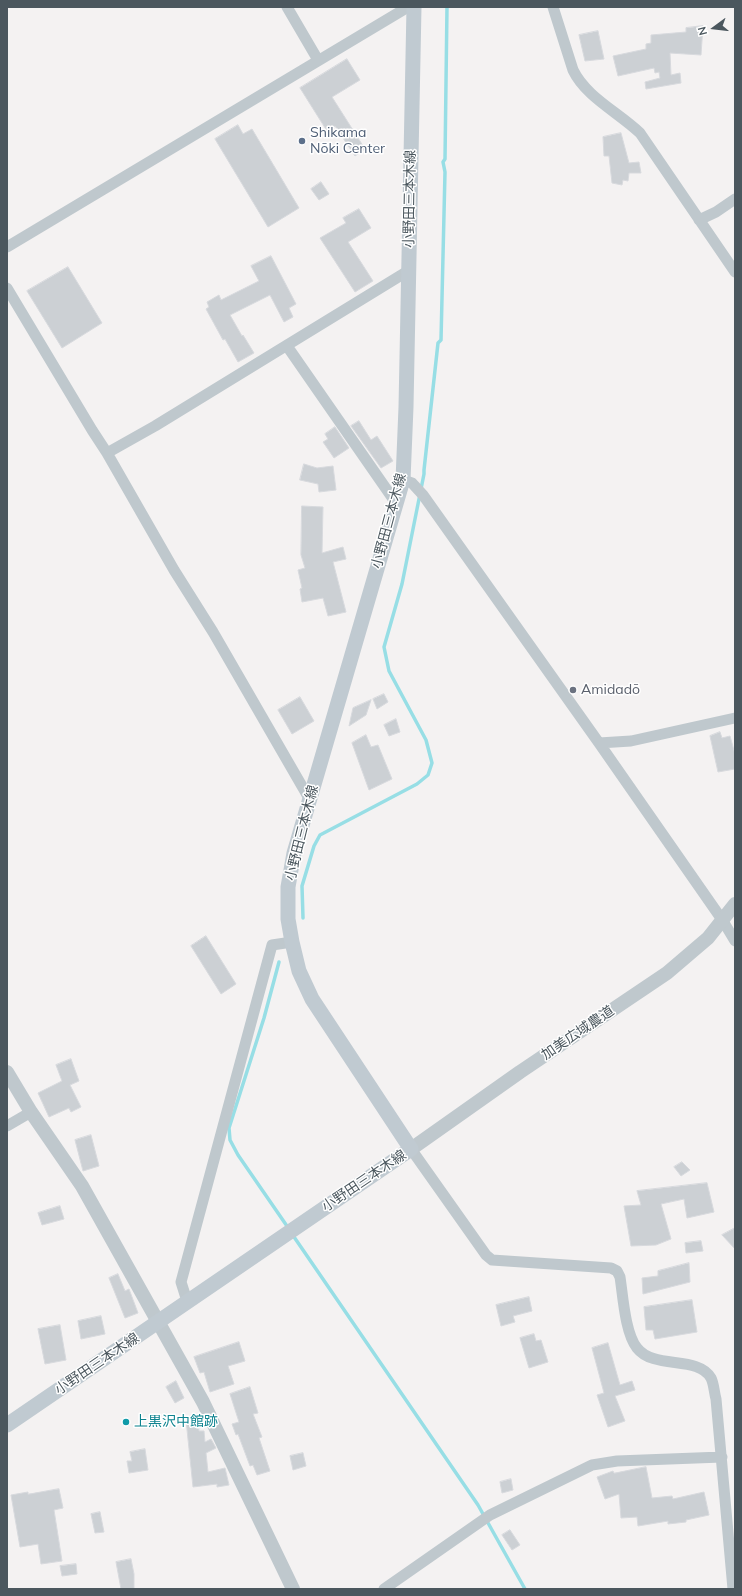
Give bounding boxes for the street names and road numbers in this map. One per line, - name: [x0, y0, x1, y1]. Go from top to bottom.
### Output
- street label: 小野田三本木線: [401, 150, 419, 248]
- street label: 小野田三本木線: [368, 471, 410, 571]
- street label: 小野田三本木線: [282, 783, 322, 883]
- street label: 加美広域農道: [538, 1003, 618, 1063]
- street label: 小野田三本木線: [319, 1147, 409, 1215]
- street label: 小野田三本木線: [52, 1330, 142, 1398]

